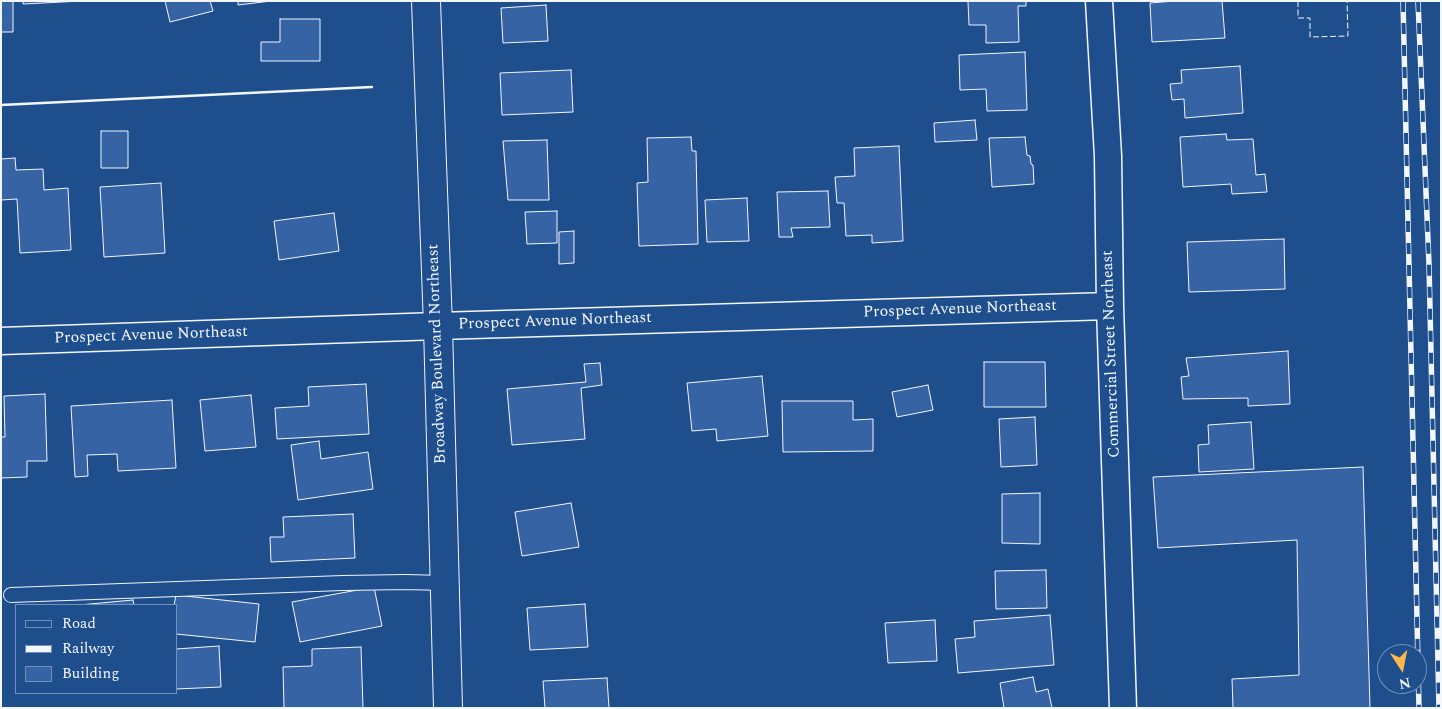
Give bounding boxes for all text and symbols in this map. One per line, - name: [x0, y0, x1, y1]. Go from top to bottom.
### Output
- street label: Broadway Boulevard Northeast: [425, 244, 451, 464]
- street label: Commercial Street Northeast: [1099, 250, 1125, 458]
- street label: Prospect Avenue Northeast: [863, 297, 1057, 323]
- street label: Prospect Avenue Northeast: [458, 309, 652, 335]
- street label: Prospect Avenue Northeast: [54, 323, 248, 349]
- legend: [15, 604, 178, 694]
- text: Road: [62, 612, 96, 635]
- text: Railway: [62, 637, 114, 660]
- north arrow: [1377, 644, 1427, 694]
- text: Building: [62, 662, 119, 685]
- text: N: [1397, 672, 1412, 695]

